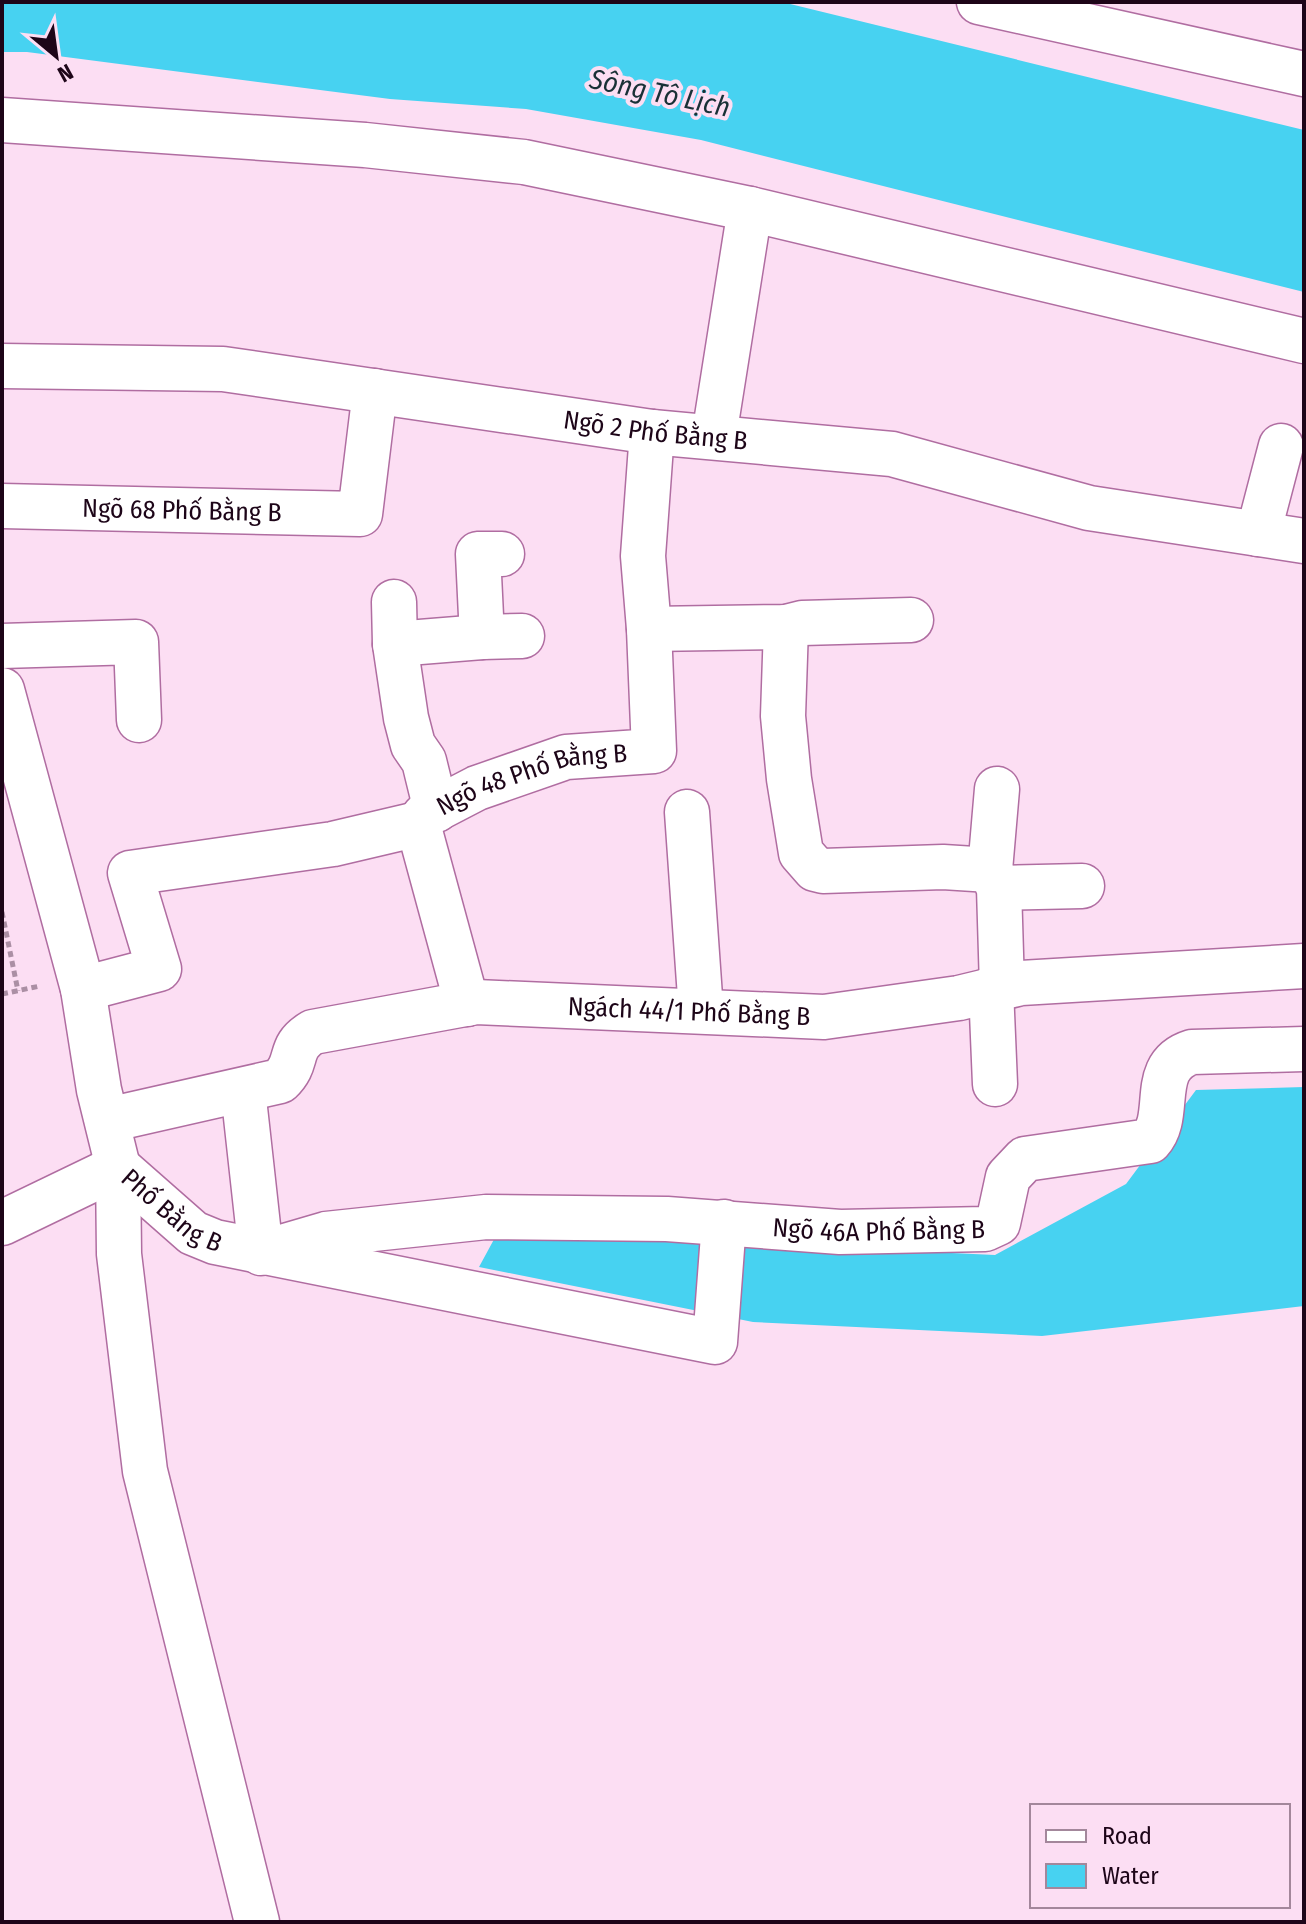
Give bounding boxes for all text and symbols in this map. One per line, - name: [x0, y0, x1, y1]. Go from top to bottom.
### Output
- north arrow: [16, 16, 96, 96]
- text: N: [53, 58, 78, 88]
- water label: Sông Tô Lịch: [586, 62, 733, 124]
- street label: Ngõ 2 Phố Bằng B: [562, 404, 749, 456]
- street label: Ngõ 68 Phố Bằng B: [82, 492, 282, 528]
- street label: Ngõ 48 Phố Bằng B: [431, 737, 628, 822]
- street label: Ngách 44/1 Phố Bằng B: [567, 990, 811, 1032]
- street label: Phố Bằng B: [115, 1162, 227, 1259]
- street label: Ngõ 46A Phố Bằng B: [772, 1211, 985, 1248]
- legend: [1030, 1804, 1290, 1908]
- text: Road: [1102, 1822, 1152, 1850]
- text: Water: [1102, 1862, 1159, 1890]

